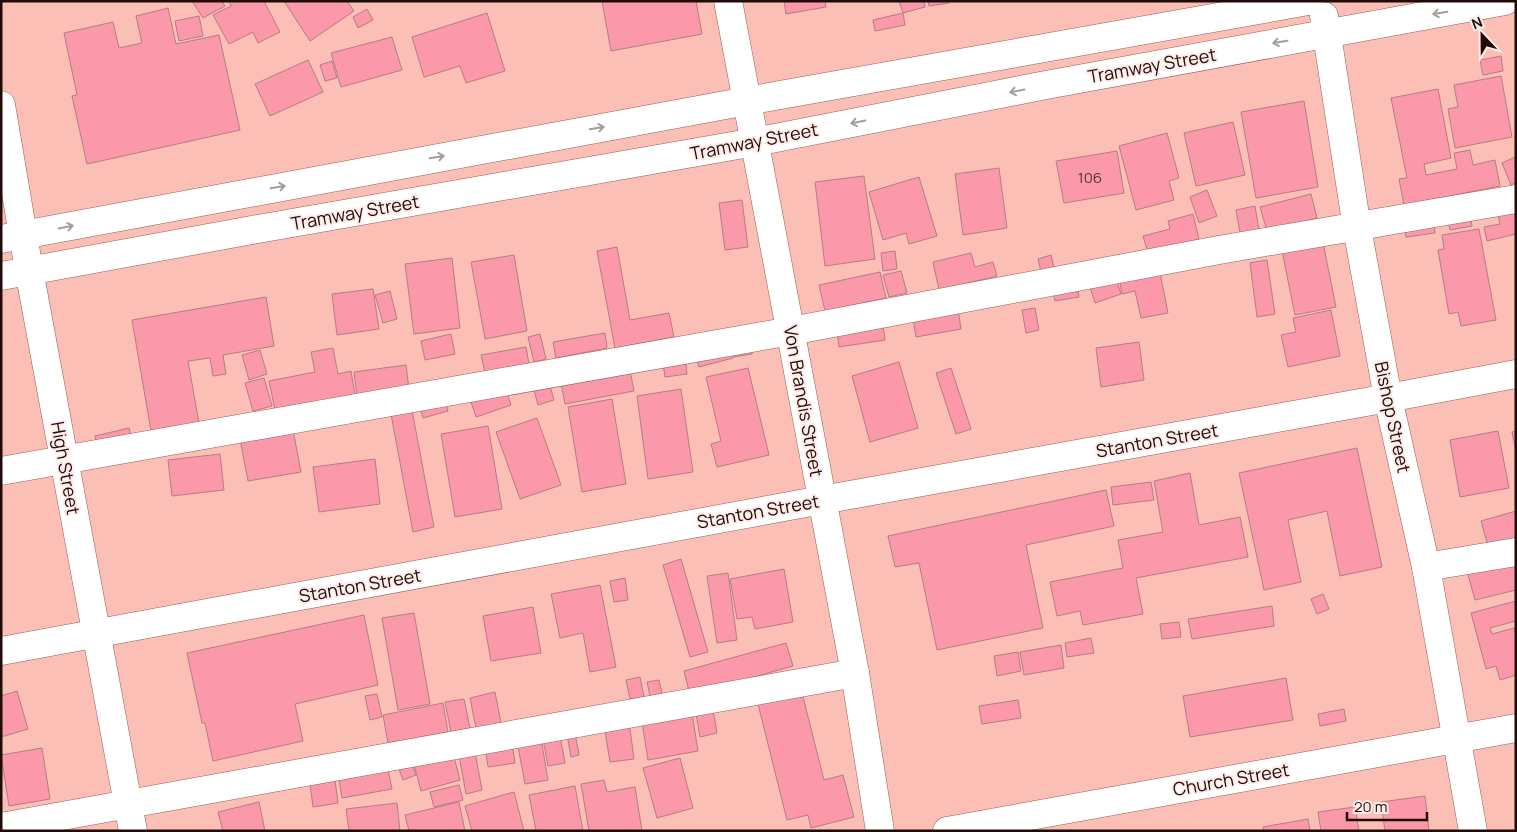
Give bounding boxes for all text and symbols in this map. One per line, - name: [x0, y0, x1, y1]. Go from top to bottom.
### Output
- one-way arrow: [1433, 8, 1449, 18]
- north arrow: [1457, 10, 1507, 60]
- text: N: [1469, 12, 1485, 33]
- one-way arrow: [1273, 37, 1289, 47]
- street label: Tramway Street: [1086, 42, 1218, 88]
- one-way arrow: [1010, 86, 1026, 96]
- street label: Tramway Street: [688, 117, 820, 165]
- one-way arrow: [850, 117, 866, 127]
- one-way arrow: [589, 123, 605, 133]
- one-way arrow: [429, 152, 445, 162]
- house number: 106: [1078, 167, 1102, 188]
- one-way arrow: [269, 181, 285, 191]
- street label: Tramway Street: [289, 189, 421, 235]
- one-way arrow: [58, 221, 74, 231]
- street label: Von Brandis Street: [779, 323, 829, 479]
- street label: Bishop Street: [1369, 359, 1417, 475]
- street label: Stanton Street: [1094, 417, 1220, 463]
- street label: High Street: [46, 419, 86, 517]
- street label: Stanton Street: [695, 488, 821, 534]
- street label: Stanton Street: [297, 562, 423, 608]
- street label: Church Street: [1171, 757, 1291, 801]
- scale bar: [1347, 790, 1427, 822]
- text: 20 m: [1354, 796, 1387, 817]

